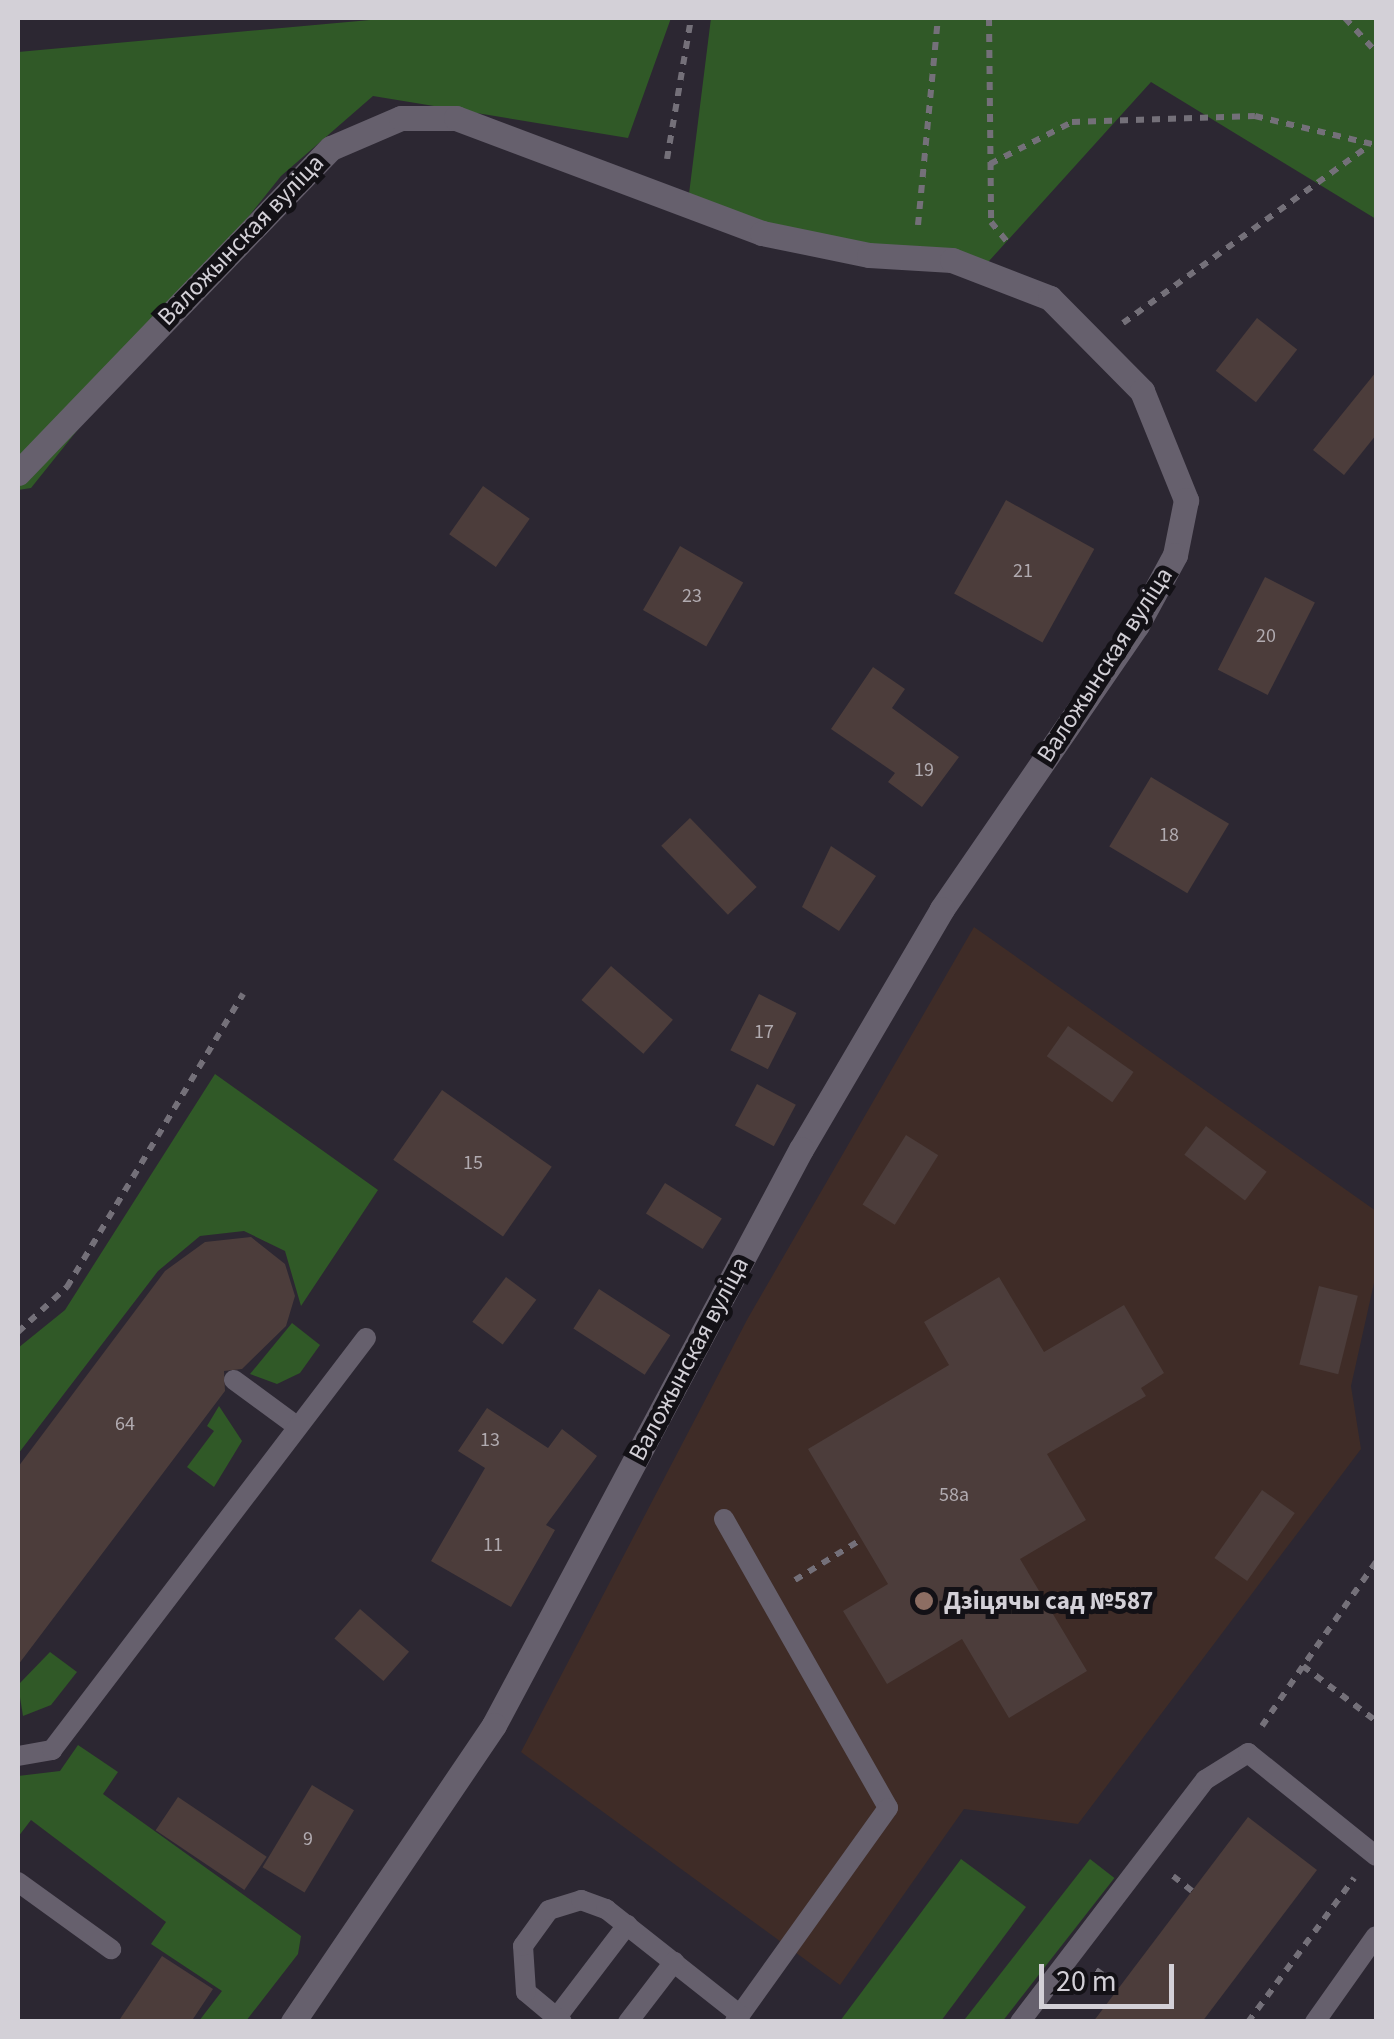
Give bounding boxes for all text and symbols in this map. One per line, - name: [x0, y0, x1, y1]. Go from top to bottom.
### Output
- street label: Валожынская вуліца: [152, 148, 330, 332]
- house number: 21: [1013, 559, 1033, 583]
- street label: Валожынская вуліца: [1031, 562, 1179, 768]
- house number: 23: [682, 584, 702, 608]
- house number: 20: [1256, 624, 1276, 648]
- house number: 19: [914, 758, 934, 782]
- house number: 18: [1159, 823, 1179, 847]
- house number: 17: [754, 1020, 774, 1044]
- house number: 15: [463, 1151, 483, 1175]
- street label: Валожынская вуліца: [623, 1252, 755, 1466]
- house number: 64: [115, 1412, 135, 1436]
- house number: 13: [480, 1428, 500, 1452]
- house number: 58а: [939, 1483, 969, 1507]
- house number: 11: [483, 1533, 503, 1557]
- place label: Дзіцячы сад №587: [944, 1586, 1153, 1616]
- marker: Дзіцячы сад №587: [913, 1590, 935, 1612]
- house number: 9: [303, 1827, 313, 1851]
- scale bar: [1044, 1944, 1179, 2006]
- text: 20 m: [1056, 1960, 1117, 2003]

